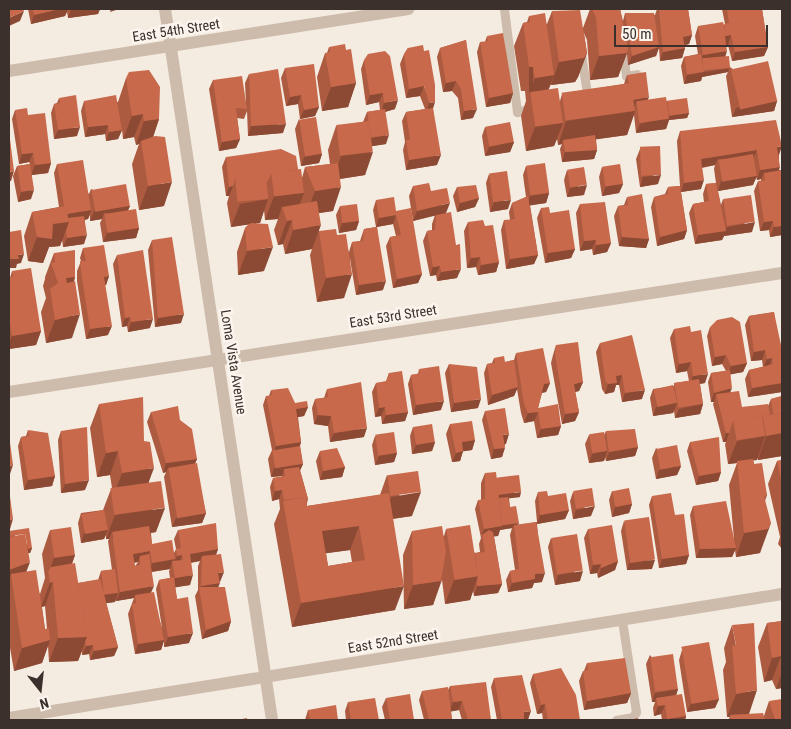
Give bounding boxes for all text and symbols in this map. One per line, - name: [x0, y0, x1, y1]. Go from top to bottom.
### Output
- street label: East 54th Street: [131, 15, 221, 45]
- scale bar: [616, 15, 770, 47]
- text: 50 m: [622, 25, 652, 43]
- street label: East 53rd Street: [348, 301, 438, 331]
- street label: Loma Vista Avenue: [217, 308, 251, 416]
- street label: East 52nd Street: [347, 626, 439, 656]
- north arrow: [15, 664, 65, 714]
- text: N: [38, 695, 50, 712]

